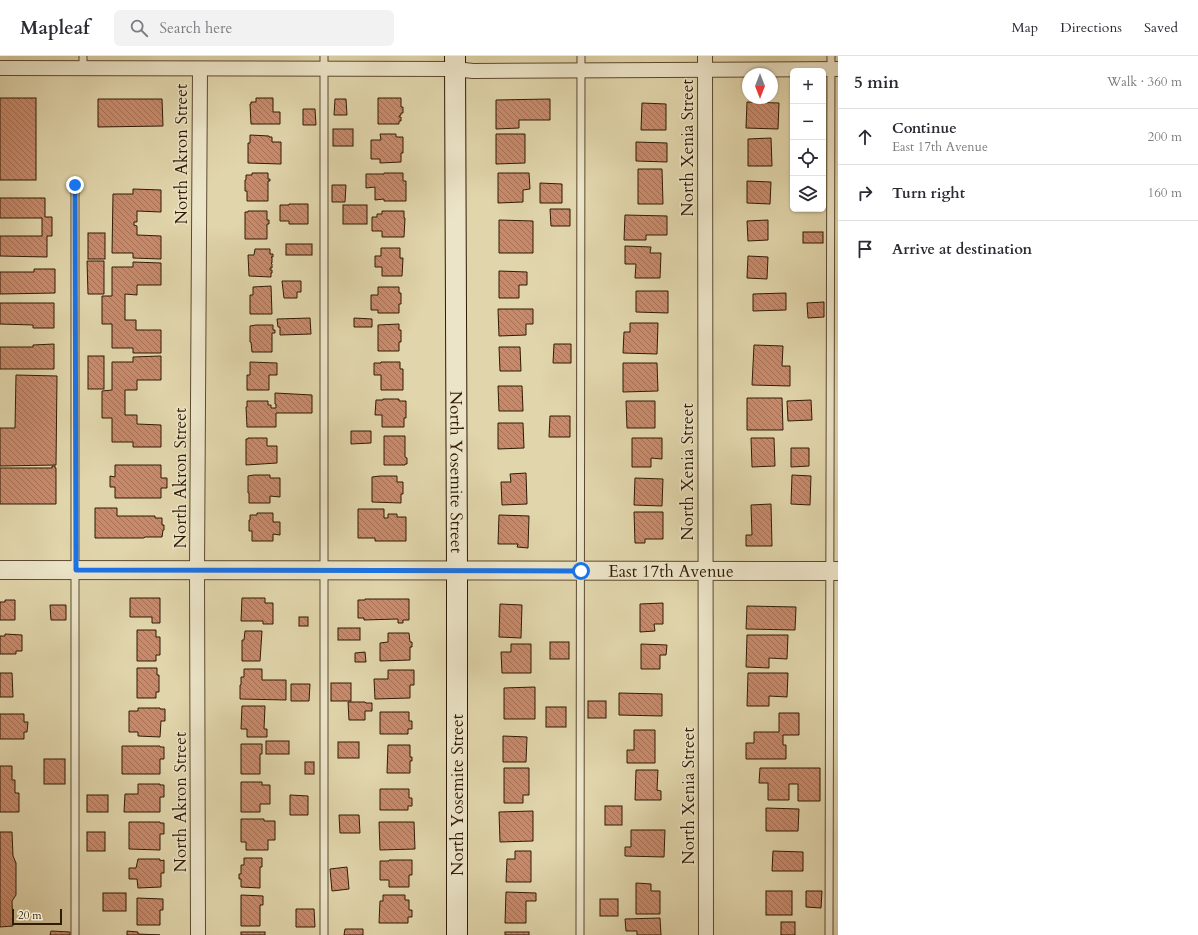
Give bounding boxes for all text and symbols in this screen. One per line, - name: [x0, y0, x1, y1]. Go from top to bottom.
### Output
- search box: [114, 10, 394, 46]
- text: Mapleaf: [20, 15, 90, 41]
- icon: search: [128, 17, 150, 39]
- text: Search here: [160, 18, 232, 38]
- text: Map: [1012, 18, 1038, 37]
- text: Directions: [1060, 18, 1122, 37]
- text: Saved: [1144, 18, 1178, 37]
- north arrow: [742, 68, 778, 104]
- map controls: [790, 68, 826, 212]
- button: +: [790, 68, 826, 104]
- text: 5 min: [854, 71, 899, 94]
- text: Walk · 360 m: [1107, 73, 1182, 91]
- street label: North Xenia Street: [676, 79, 699, 217]
- street label: North Akron Street: [170, 83, 193, 224]
- button: −: [790, 104, 826, 140]
- text: Continue: [892, 118, 957, 138]
- icon: ahead: [854, 126, 876, 148]
- text: 200 m: [1148, 128, 1182, 146]
- text: East 17th Avenue: [892, 138, 988, 156]
- button: locate: [790, 140, 826, 176]
- route end: [66, 176, 84, 194]
- button: layers: [790, 176, 826, 212]
- icon: right: [854, 182, 876, 204]
- text: Turn right: [892, 183, 965, 203]
- text: 160 m: [1148, 184, 1182, 202]
- icon: arrive: [854, 238, 876, 260]
- text: Arrive at destination: [892, 239, 1032, 259]
- street label: North Yosemite Street: [445, 391, 468, 554]
- street label: North Xenia Street: [676, 403, 699, 541]
- street label: North Akron Street: [169, 407, 192, 548]
- street label: East 17th Avenue: [608, 559, 734, 582]
- route start: [572, 562, 590, 580]
- street label: North Yosemite Street: [446, 713, 469, 876]
- street label: North Xenia Street: [677, 727, 700, 865]
- street label: North Akron Street: [169, 731, 192, 872]
- scale bar: [12, 907, 62, 926]
- text: 20 m: [18, 908, 42, 923]

